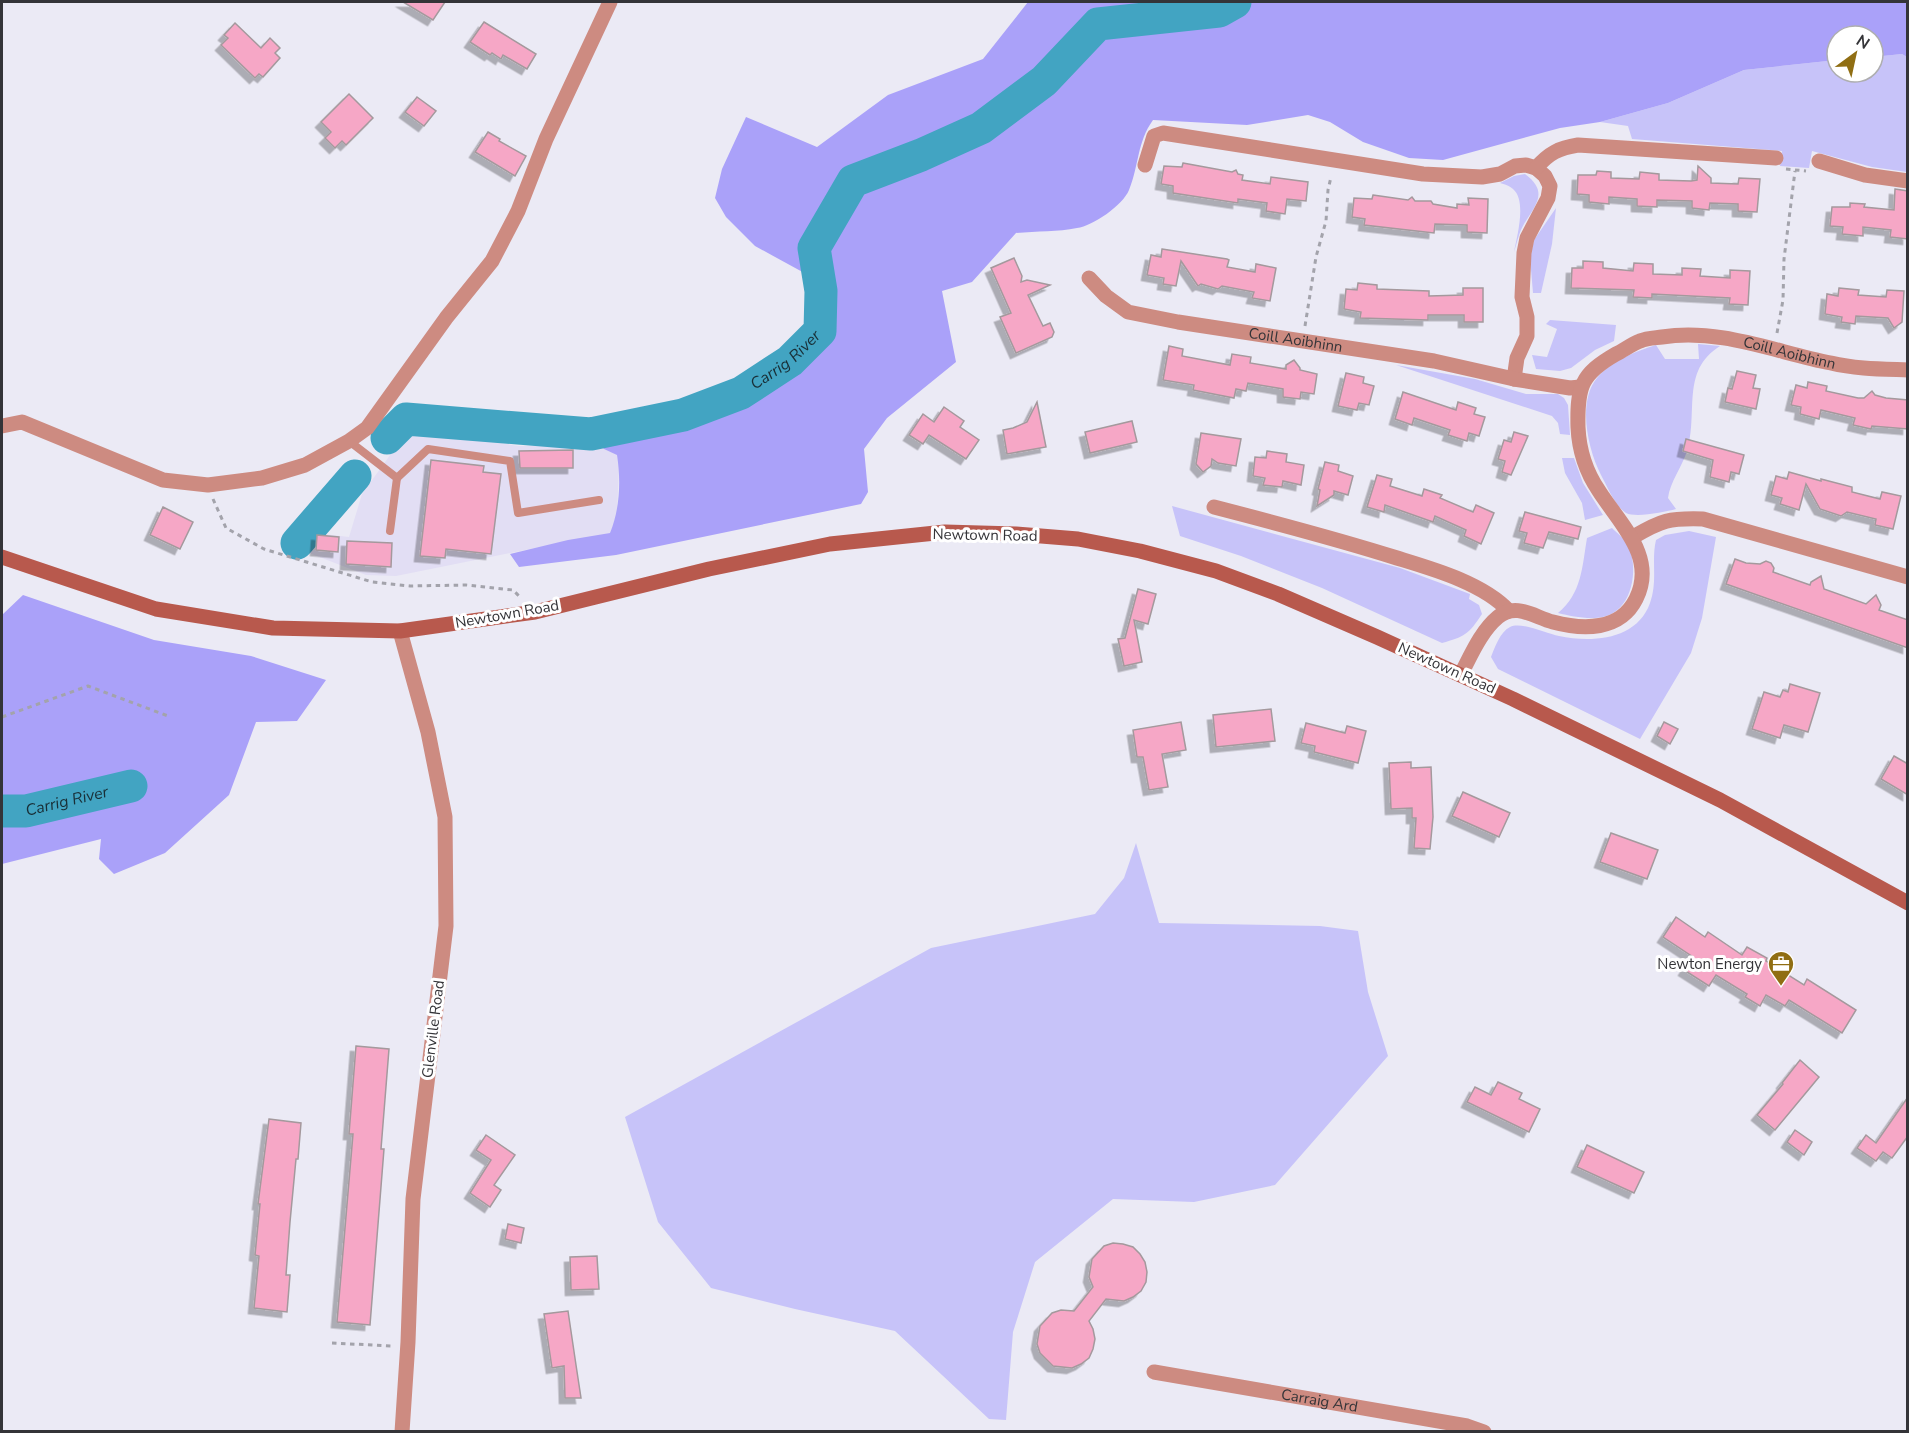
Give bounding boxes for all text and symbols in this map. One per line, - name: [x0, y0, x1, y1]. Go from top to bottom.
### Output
- north arrow: [1825, 24, 1885, 84]
- text: N: [1852, 30, 1874, 55]
- street label: Coill Aoibhinn: [1247, 323, 1344, 357]
- water label: Carrig River: [746, 325, 826, 395]
- street label: Coill Aoibhinn: [1741, 332, 1838, 374]
- street label: Newtown Road: [932, 524, 1038, 546]
- street label: Newtown Road: [454, 595, 560, 633]
- street label: Newtown Road: [1395, 638, 1499, 698]
- water label: Carrig River: [23, 780, 112, 822]
- office icon: Newton Energy: [1766, 949, 1796, 987]
- place label: Newton Energy: [1657, 954, 1762, 974]
- street label: Glenville Road: [417, 979, 449, 1079]
- street label: Carraig Ard: [1280, 1384, 1359, 1417]

